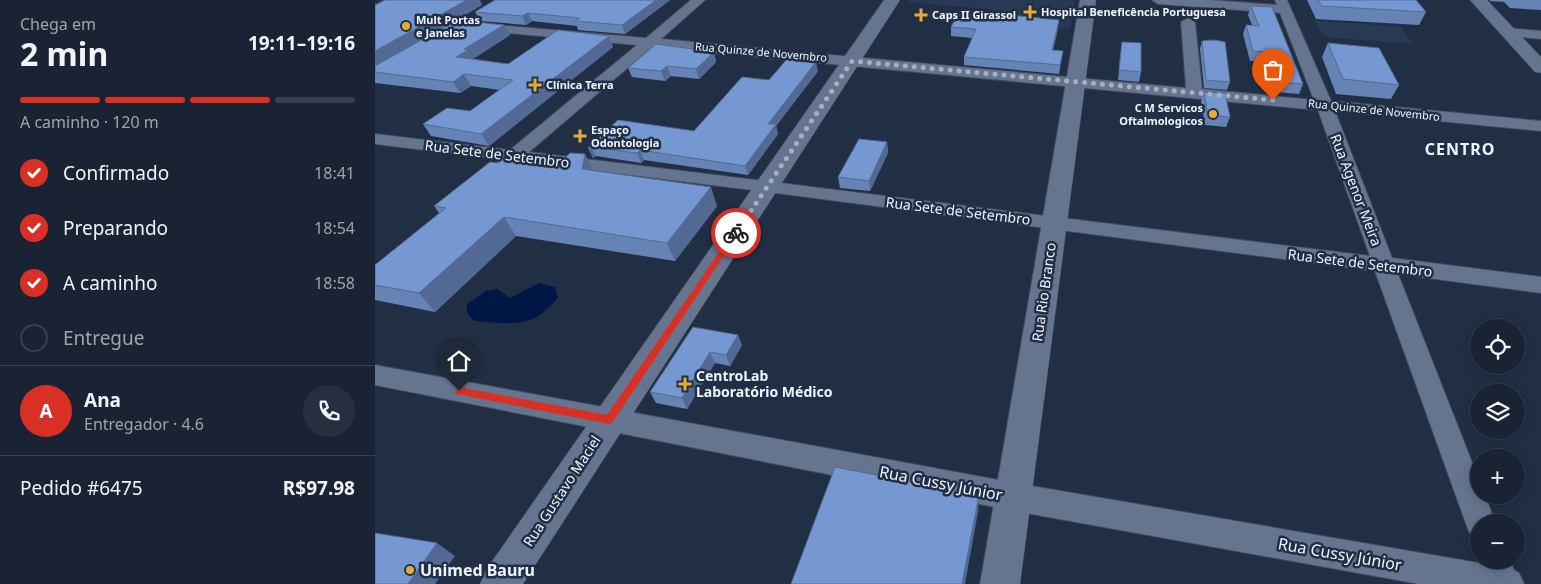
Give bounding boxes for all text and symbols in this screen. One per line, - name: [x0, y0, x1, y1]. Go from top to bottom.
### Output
- place label: Hospital Beneficência Portuguesa: [1041, 4, 1226, 19]
- marker: Hospital Beneficência Portuguesa: [1023, 5, 1037, 19]
- place label: Caps II Girassol: [932, 7, 1016, 22]
- marker: Caps II Girassol: [914, 8, 928, 22]
- place label: Mult Portas e Janelas: [416, 12, 480, 40]
- text: Chega em: [20, 13, 96, 35]
- marker: Mult Portas e Janelas: [400, 20, 412, 32]
- text: 19:11–19:16: [248, 30, 355, 56]
- text: 2 min: [20, 32, 108, 75]
- street label: Rua Quinze de Novembro: [694, 38, 828, 65]
- pin: [1252, 49, 1294, 100]
- icon: bag: [1259, 56, 1287, 84]
- place label: Clínica Terra: [546, 77, 614, 92]
- marker: Clínica Terra: [528, 78, 542, 92]
- street label: Rua Quinze de Novembro: [1307, 95, 1441, 124]
- place label: C M Servicos Oftalmologicos: [1119, 100, 1203, 128]
- marker: C M Servicos Oftalmologicos: [1207, 108, 1219, 120]
- text: A caminho · 120 m: [20, 111, 159, 133]
- place label: Espaço Odontologia: [591, 122, 659, 150]
- marker: Espaço Odontologia: [573, 129, 587, 143]
- street label: Rua Agenor Meira: [1326, 131, 1387, 249]
- street label: Rua Sete de Setembro: [424, 135, 570, 172]
- district label: CENTRO: [1425, 138, 1495, 160]
- icon: check: [20, 159, 48, 187]
- text: Confirmado: [63, 160, 169, 186]
- text: 18:41: [314, 162, 355, 184]
- street label: Rua Sete de Setembro: [885, 192, 1031, 229]
- courier: [711, 208, 761, 258]
- icon: check: [20, 214, 48, 242]
- text: Preparando: [63, 215, 168, 241]
- text: 18:54: [314, 217, 355, 239]
- icon: bike: [722, 219, 750, 247]
- street label: Rua Rio Branco: [1027, 241, 1060, 343]
- street label: Rua Sete de Setembro: [1287, 244, 1433, 281]
- icon: check: [20, 269, 48, 297]
- text: A caminho: [63, 270, 158, 296]
- text: 18:58: [314, 272, 355, 294]
- map controls: [1470, 319, 1525, 569]
- button: locate: [1470, 319, 1525, 374]
- text: Entregue: [63, 325, 145, 351]
- pin: [438, 340, 480, 391]
- icon: home: [445, 347, 473, 375]
- place label: CentroLab Laboratório Médico: [696, 366, 833, 401]
- marker: CentroLab Laboratório Médico: [678, 377, 692, 391]
- button: layers: [1470, 384, 1525, 439]
- button: phone: [303, 385, 355, 437]
- text: Ana: [84, 387, 121, 413]
- text: A: [39, 398, 53, 424]
- text: Entregador · 4.6: [84, 413, 204, 435]
- street label: Rua Gustavo Maciel: [519, 431, 605, 550]
- button: +: [1470, 449, 1525, 504]
- street label: Rua Cussy Júnior: [877, 460, 1005, 506]
- text: Pedido #6475: [20, 475, 143, 501]
- text: R$97.98: [283, 475, 355, 501]
- button: −: [1470, 514, 1525, 569]
- street label: Rua Cussy Júnior: [1276, 532, 1404, 576]
- place label: Unimed Bauru: [420, 559, 535, 581]
- marker: Unimed Bauru: [404, 564, 416, 576]

